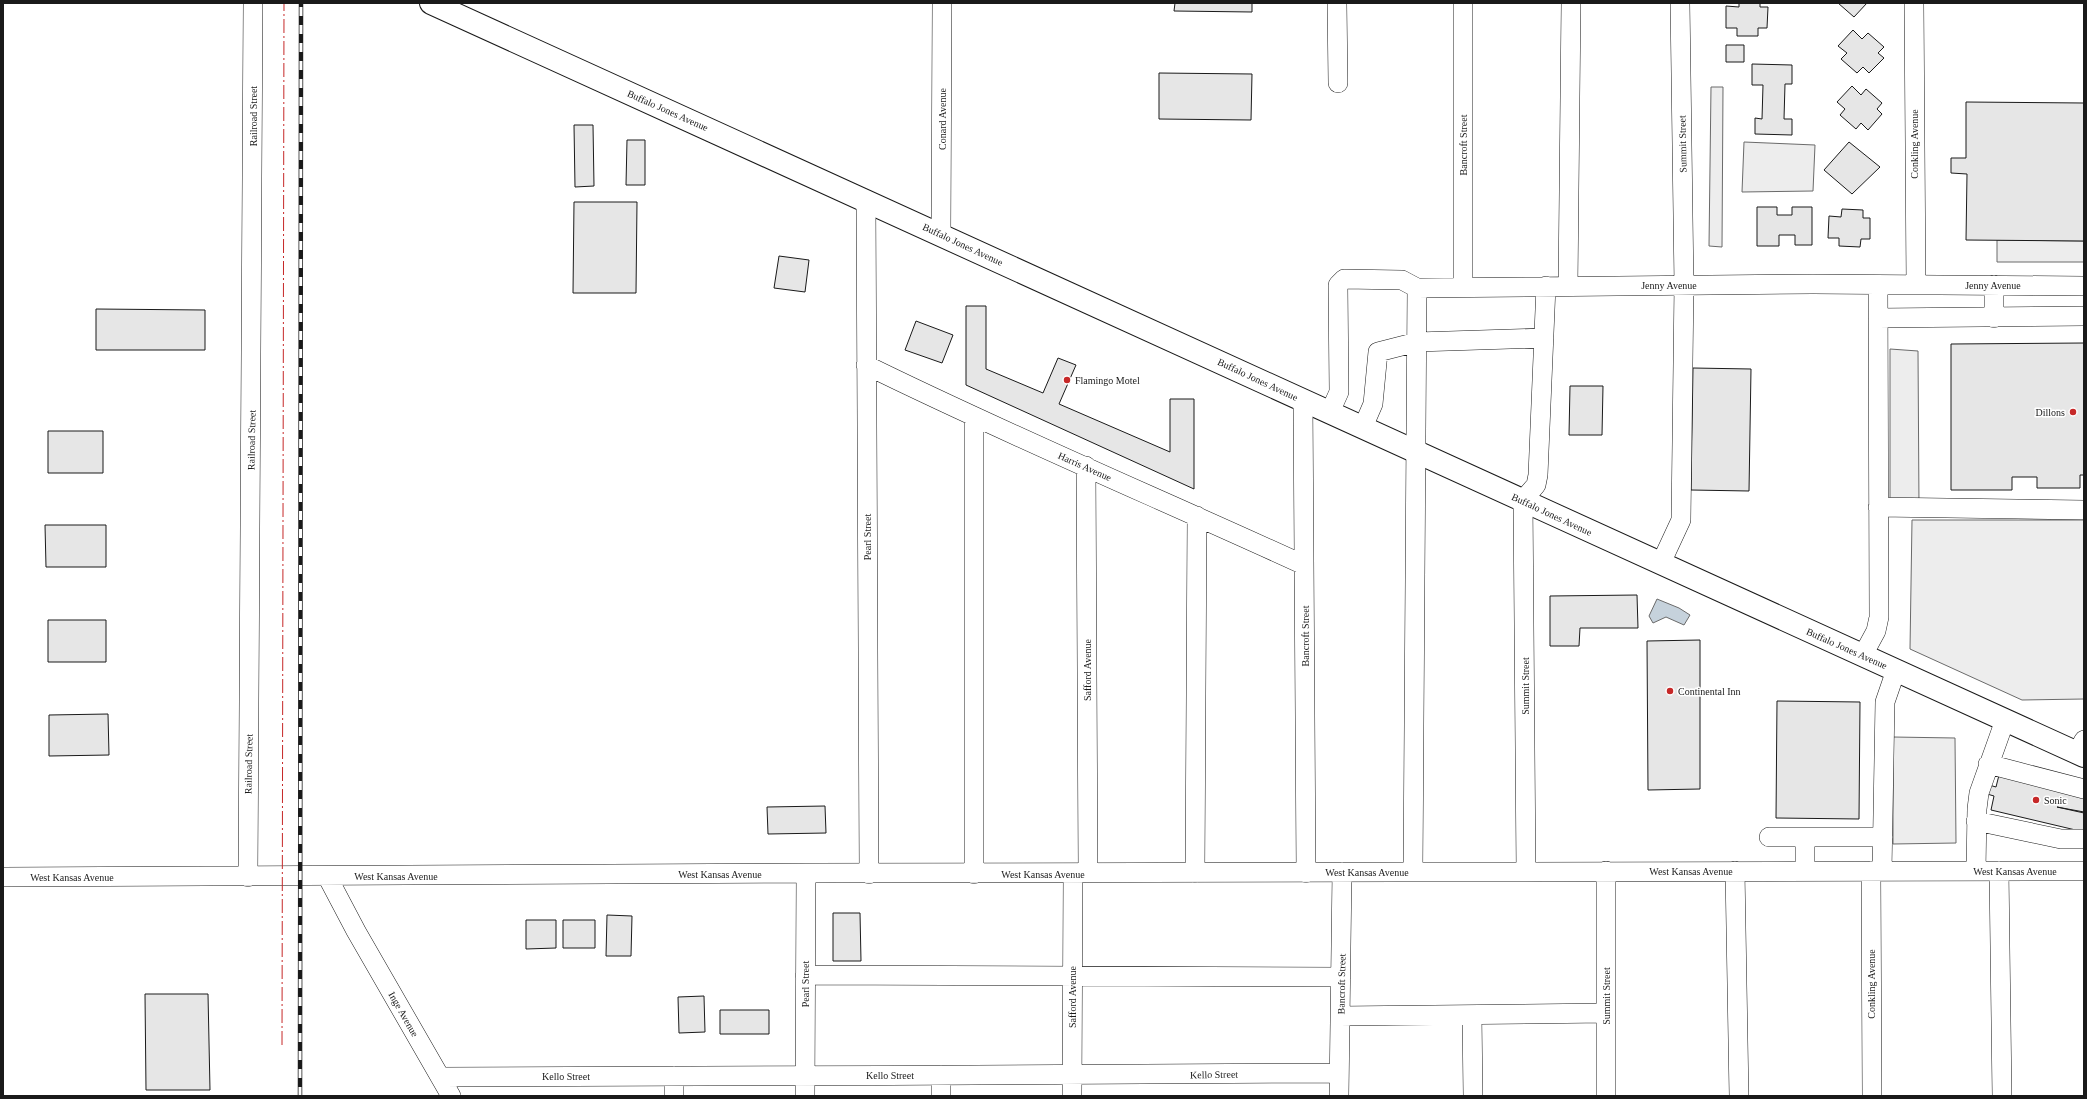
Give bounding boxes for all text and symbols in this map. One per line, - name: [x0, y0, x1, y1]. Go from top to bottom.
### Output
- street label: Railroad Street: [248, 86, 259, 146]
- street label: Buffalo Jones Avenue: [626, 88, 710, 133]
- street label: Conard Avenue: [937, 88, 948, 150]
- street label: Conkling Avenue: [1909, 109, 1920, 179]
- street label: Bancroft Street: [1458, 114, 1469, 175]
- street label: Summit Street: [1676, 115, 1689, 173]
- street label: Buffalo Jones Avenue: [921, 221, 1005, 268]
- street label: Jenny Avenue: [1641, 280, 1697, 291]
- street label: Jenny Avenue: [1965, 280, 2021, 291]
- street label: Buffalo Jones Avenue: [1216, 356, 1300, 403]
- marker: Flamingo Motel: [1062, 375, 1072, 385]
- place label: Flamingo Motel: [1075, 375, 1140, 386]
- place label: Dillons: [2036, 407, 2065, 418]
- marker: Dillons: [2068, 407, 2078, 417]
- street label: Railroad Street: [245, 410, 258, 470]
- street label: Harris Avenue: [1056, 450, 1114, 483]
- street label: Buffalo Jones Avenue: [1510, 491, 1594, 538]
- street label: Pearl Street: [862, 514, 873, 560]
- street label: Bancroft Street: [1300, 605, 1311, 666]
- street label: Buffalo Jones Avenue: [1805, 626, 1889, 671]
- street label: Safford Avenue: [1082, 638, 1093, 701]
- street label: Summit Street: [1520, 657, 1531, 715]
- marker: Continental Inn: [1665, 686, 1675, 696]
- place label: Continental Inn: [1678, 686, 1741, 697]
- street label: Railroad Street: [242, 734, 255, 794]
- marker: Sonic: [2031, 795, 2041, 805]
- place label: Sonic: [2044, 795, 2067, 806]
- street label: West Kansas Avenue: [1649, 866, 1733, 877]
- street label: West Kansas Avenue: [1973, 866, 2057, 877]
- street label: West Kansas Avenue: [1325, 867, 1409, 878]
- street label: West Kansas Avenue: [678, 869, 762, 880]
- street label: West Kansas Avenue: [1001, 869, 1085, 880]
- street label: West Kansas Avenue: [354, 871, 438, 882]
- street label: West Kansas Avenue: [30, 872, 114, 883]
- street label: Conkling Avenue: [1866, 949, 1877, 1019]
- street label: Bancroft Street: [1335, 953, 1348, 1015]
- street label: Pearl Street: [800, 961, 811, 1007]
- street label: Safford Avenue: [1067, 965, 1078, 1028]
- street label: Summit Street: [1601, 967, 1612, 1025]
- street label: Inge Avenue: [386, 990, 421, 1039]
- street label: Kello Street: [1190, 1069, 1238, 1080]
- street label: Kello Street: [866, 1070, 914, 1081]
- street label: Kello Street: [542, 1071, 590, 1082]

